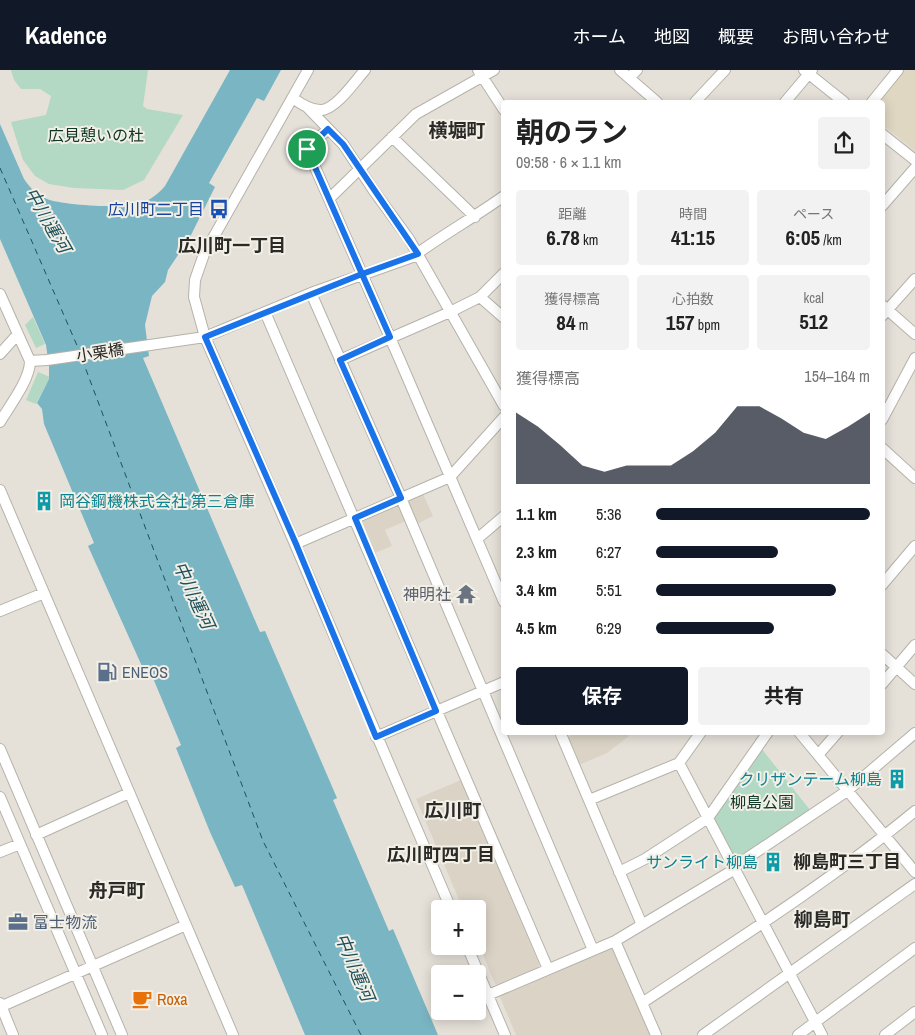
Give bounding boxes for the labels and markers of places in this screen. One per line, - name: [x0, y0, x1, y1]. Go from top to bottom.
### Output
- pin: [286, 128, 328, 170]
- place label: 広川町二丁目: [108, 198, 204, 220]
- bus stop icon: 広川町二丁目: [208, 198, 230, 220]
- building icon: 岡谷鋼機株式会社 第三倉庫: [33, 490, 55, 512]
- place label: 岡谷鋼機株式会社 第三倉庫: [59, 490, 255, 512]
- place label: 神明社: [403, 583, 451, 605]
- temple icon: 神明社: [455, 583, 477, 605]
- fuel station icon: ENEOS: [96, 661, 118, 683]
- place label: ENEOS: [122, 661, 168, 683]
- place label: クリザンテーム柳島: [738, 768, 882, 790]
- building icon: クリザンテーム柳島: [886, 768, 908, 790]
- place label: サンライト柳島: [646, 851, 758, 873]
- building icon: サンライト柳島: [762, 851, 784, 873]
- office icon: 富士物流: [7, 911, 29, 933]
- place label: 富士物流: [33, 911, 97, 933]
- cafe icon: Roxa: [131, 988, 153, 1010]
- place label: Roxa: [157, 988, 188, 1010]

